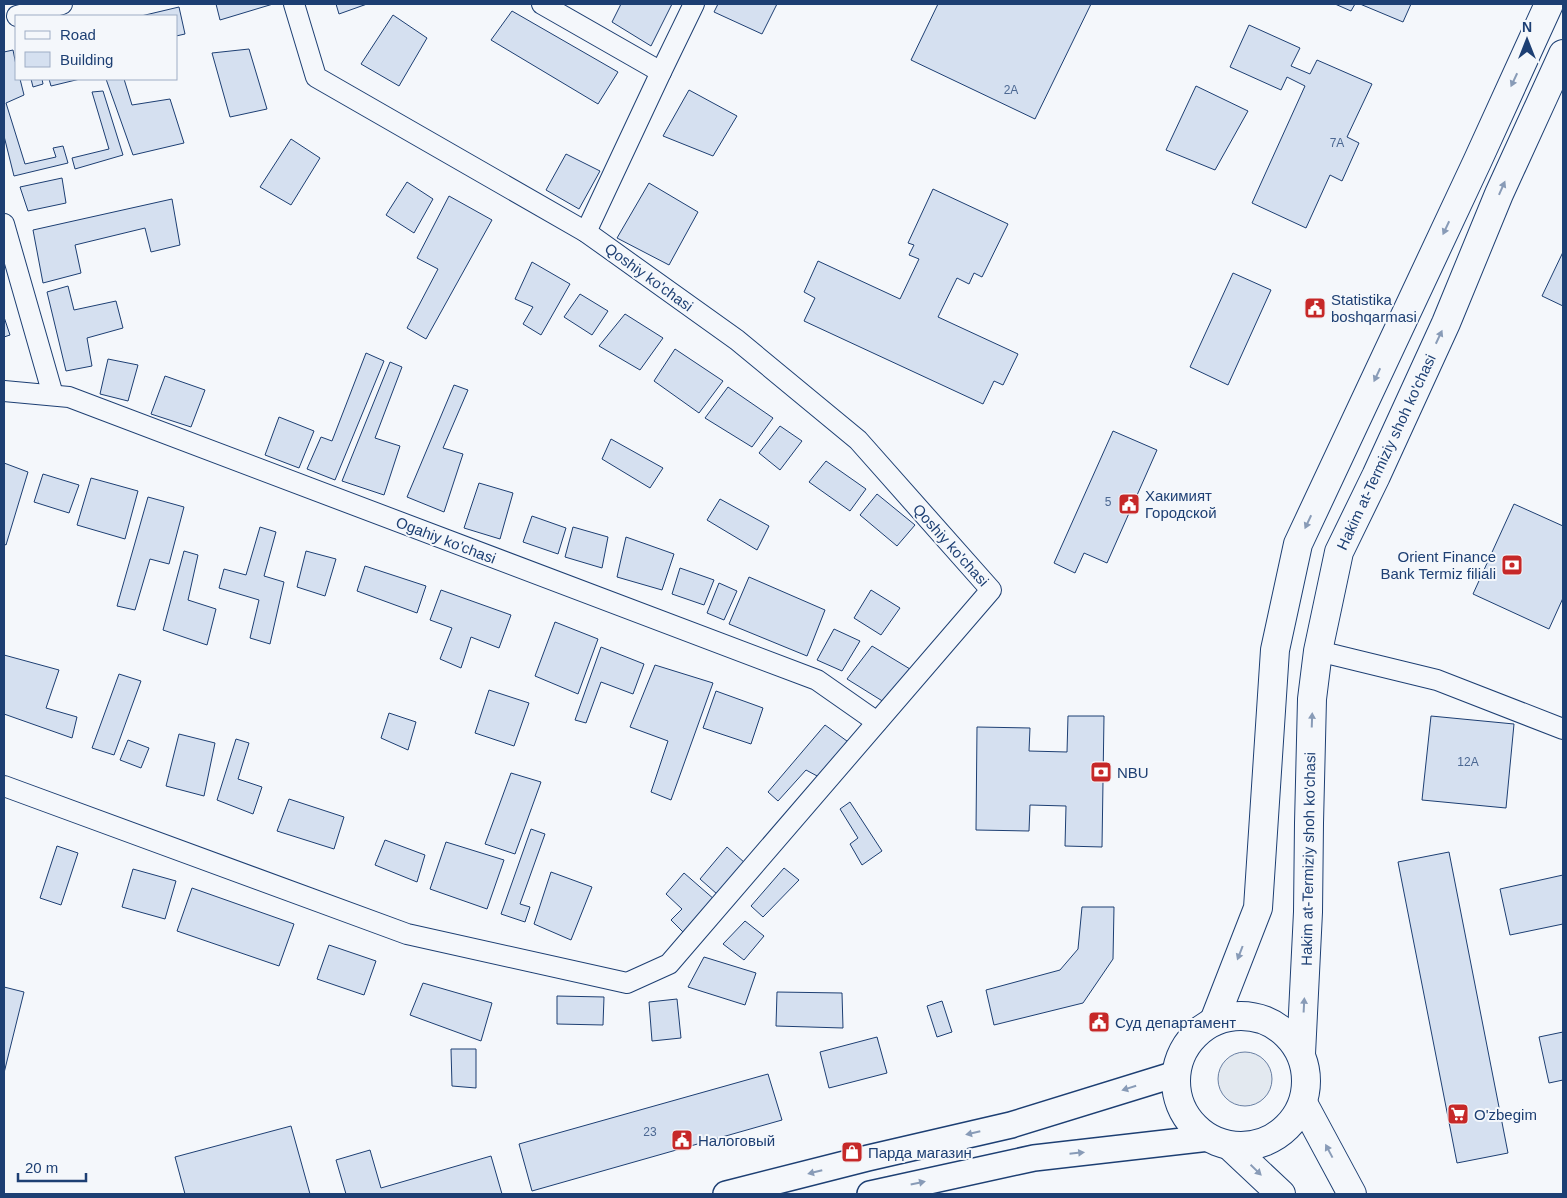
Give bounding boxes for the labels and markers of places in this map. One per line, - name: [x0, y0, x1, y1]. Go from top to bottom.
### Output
- place label: Statistika boshqarmasi: [1331, 291, 1417, 325]
- public building icon: Statistika boshqarmasi: [1303, 296, 1327, 320]
- place label: Хакимият Городской: [1145, 487, 1217, 521]
- public building icon: Хакимият Городской: [1117, 492, 1141, 516]
- place label: Orient Finance Bank Termiz filiali: [1380, 548, 1496, 582]
- bank icon: Orient Finance Bank Termiz filiali: [1500, 553, 1524, 577]
- bank icon: NBU: [1089, 760, 1113, 784]
- place label: NBU: [1117, 764, 1149, 781]
- public building icon: Суд департамент: [1087, 1010, 1111, 1034]
- place label: Суд департамент: [1115, 1014, 1236, 1031]
- supermarket icon: O'zbegim: [1446, 1102, 1470, 1126]
- place label: O'zbegim: [1474, 1106, 1537, 1123]
- public building icon: Налоговый: [670, 1128, 694, 1152]
- place label: Налоговый: [698, 1132, 775, 1149]
- shop icon: Парда магазин: [840, 1140, 864, 1164]
- place label: Парда магазин: [868, 1144, 972, 1161]

